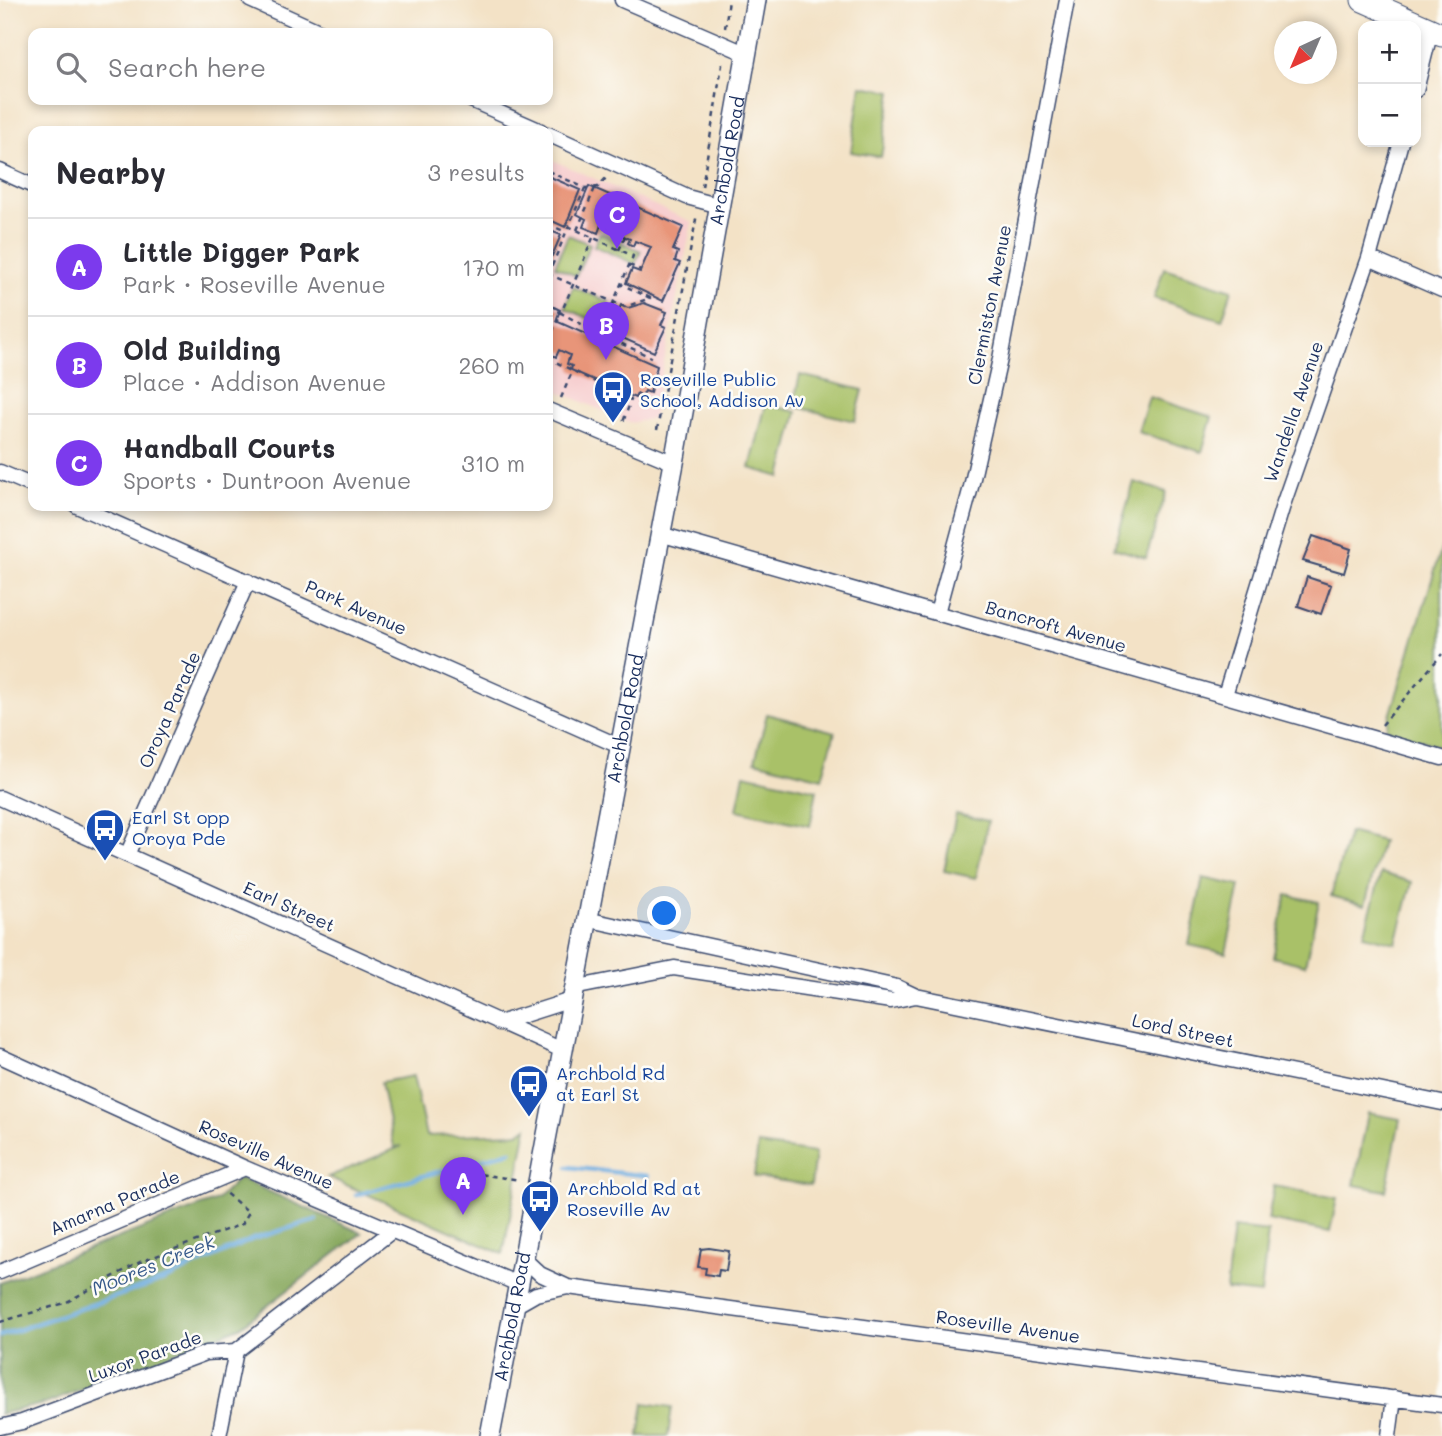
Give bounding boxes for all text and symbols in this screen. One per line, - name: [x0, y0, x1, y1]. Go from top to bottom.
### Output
- north arrow: [1274, 21, 1337, 84]
- map controls: [1358, 21, 1421, 147]
- button: +: [1358, 21, 1421, 84]
- search box: [28, 28, 553, 105]
- icon: search: [52, 48, 90, 86]
- text: Search here: [108, 50, 266, 84]
- button: −: [1358, 84, 1421, 147]
- street label: Archbold Road: [703, 94, 750, 227]
- text: Nearby: [56, 152, 166, 192]
- text: 3 results: [428, 157, 525, 187]
- pin: C: [594, 191, 640, 249]
- street label: Clermiston Avenue: [962, 223, 1016, 387]
- text: Little Digger Park: [123, 235, 360, 269]
- text: A: [71, 252, 87, 282]
- text: 170 m: [462, 252, 525, 282]
- text: Park · Roseville Avenue: [123, 269, 386, 299]
- pin: B: [583, 302, 629, 360]
- text: Old Building: [123, 333, 281, 367]
- street label: Wandella Avenue: [1258, 338, 1328, 485]
- text: B: [71, 350, 87, 380]
- text: 260 m: [458, 350, 525, 380]
- text: Place · Addison Avenue: [123, 367, 386, 397]
- place label: Roseville Public School, Addison Av: [640, 367, 804, 412]
- bus stop icon: Roseville Public School, Addison Av: [592, 369, 634, 424]
- text: Handball Courts: [123, 431, 335, 465]
- text: C: [70, 448, 88, 478]
- text: 310 m: [461, 448, 525, 478]
- text: Sports · Duntroon Avenue: [123, 465, 411, 495]
- street label: Park Avenue: [302, 574, 411, 640]
- street label: Bancroft Avenue: [983, 594, 1130, 658]
- street label: Oroya Parade: [133, 647, 206, 772]
- street label: Archbold Road: [601, 652, 649, 785]
- place label: Earl St opp Oroya Pde: [132, 805, 230, 850]
- bus stop icon: Earl St opp Oroya Pde: [84, 807, 126, 862]
- street label: Earl Street: [240, 875, 339, 937]
- your location: [647, 896, 681, 930]
- street label: Lord Street: [1130, 1008, 1236, 1053]
- place label: Archbold Rd at Earl St: [556, 1061, 665, 1106]
- bus stop icon: Archbold Rd at Earl St: [508, 1063, 550, 1118]
- street label: Roseville Avenue: [195, 1114, 338, 1195]
- pin: A: [440, 1157, 486, 1215]
- street label: Amarna Parade: [46, 1164, 183, 1240]
- place label: Archbold Rd at Roseville Av: [567, 1176, 701, 1221]
- bus stop icon: Archbold Rd at Roseville Av: [519, 1178, 561, 1233]
- water label: Moores Creek: [87, 1228, 219, 1301]
- street label: Archbold Road: [488, 1250, 535, 1384]
- street label: Roseville Avenue: [934, 1304, 1082, 1348]
- street label: Luxor Parade: [85, 1324, 205, 1388]

